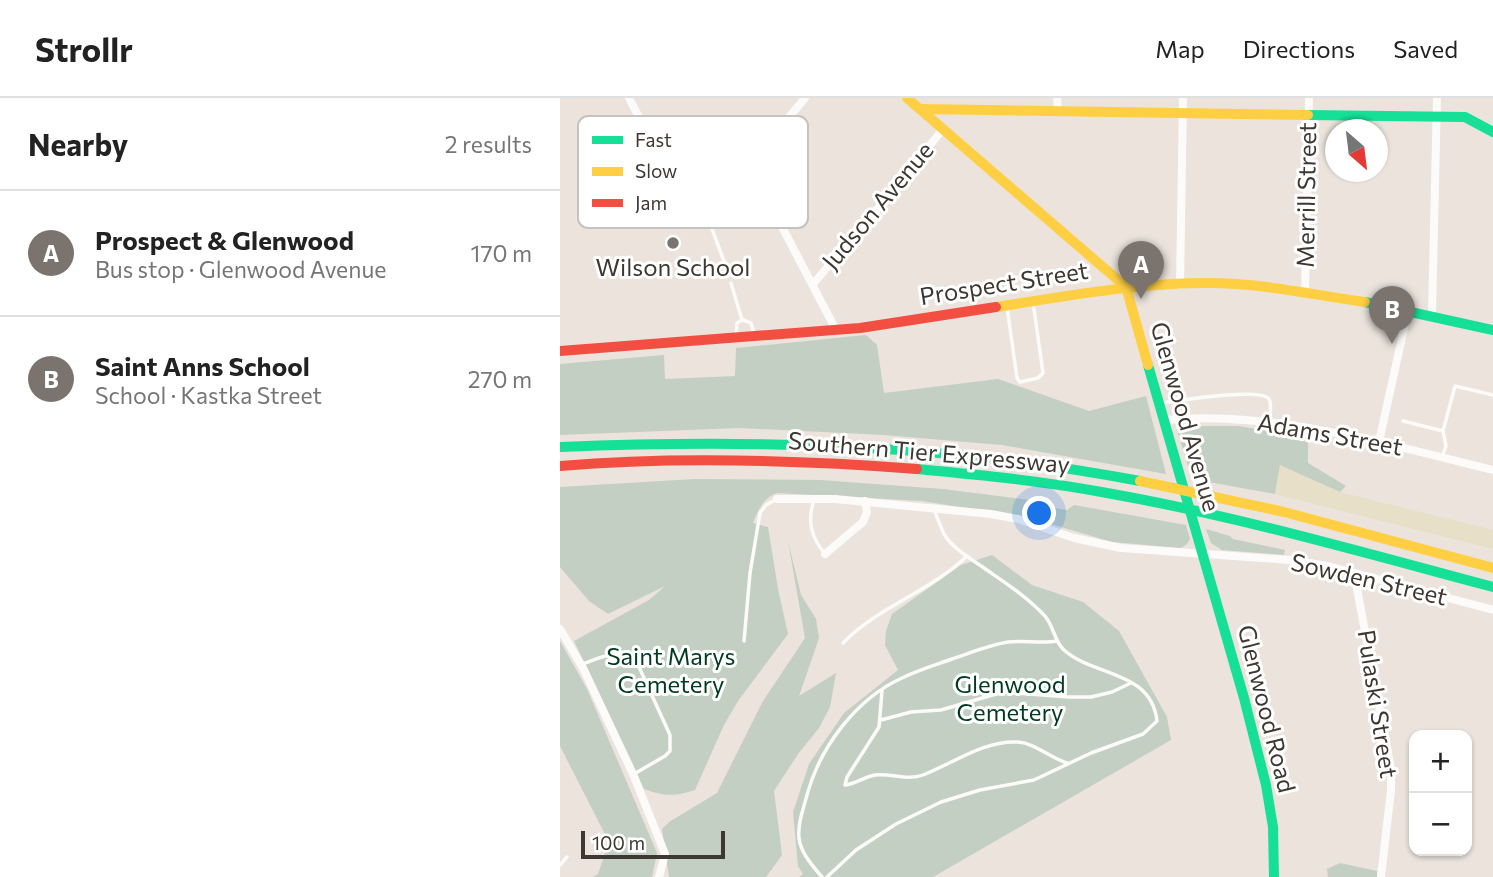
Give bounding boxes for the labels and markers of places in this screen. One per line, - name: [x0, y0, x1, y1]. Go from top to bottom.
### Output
- marker: Wilson School: [665, 235, 681, 251]
- pin: A: [1118, 241, 1164, 299]
- place label: Wilson School: [596, 252, 750, 281]
- pin: B: [1369, 286, 1415, 344]

